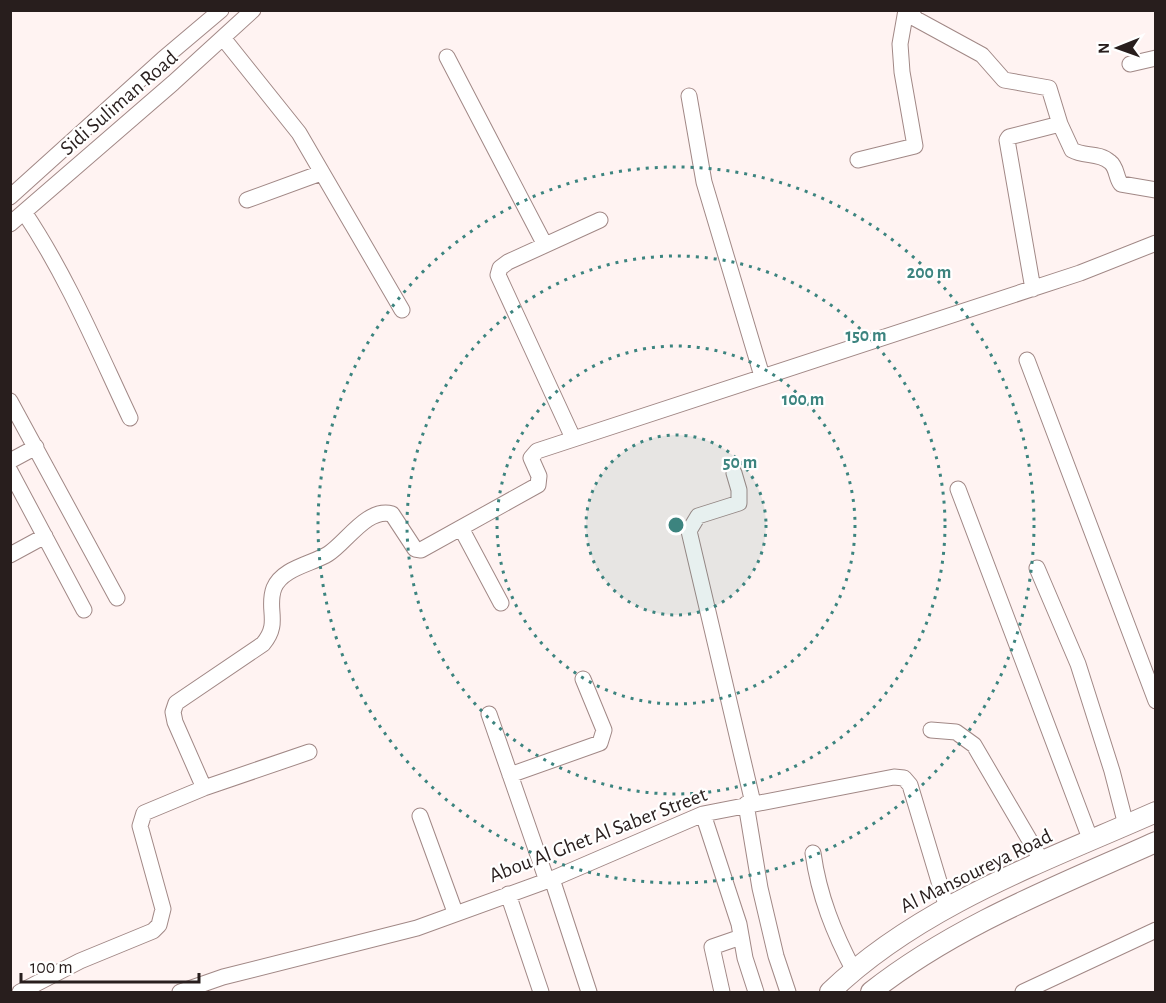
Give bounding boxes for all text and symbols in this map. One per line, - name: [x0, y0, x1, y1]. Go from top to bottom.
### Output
- north arrow: [1088, 18, 1148, 78]
- text: N: [1096, 43, 1112, 54]
- street label: Sidi Suliman Road: [56, 47, 182, 159]
- text: 200 m: [907, 264, 951, 282]
- text: 150 m: [846, 327, 886, 345]
- text: 100 m: [782, 391, 824, 409]
- text: 50 m: [723, 454, 757, 472]
- centre of rings: [666, 515, 686, 535]
- street label: Abou Al Ghet Al Saber Street: [486, 784, 710, 886]
- street label: Al Mansoureya Road: [897, 825, 1055, 917]
- scale bar: [21, 946, 200, 984]
- text: 100 m: [30, 959, 73, 977]

